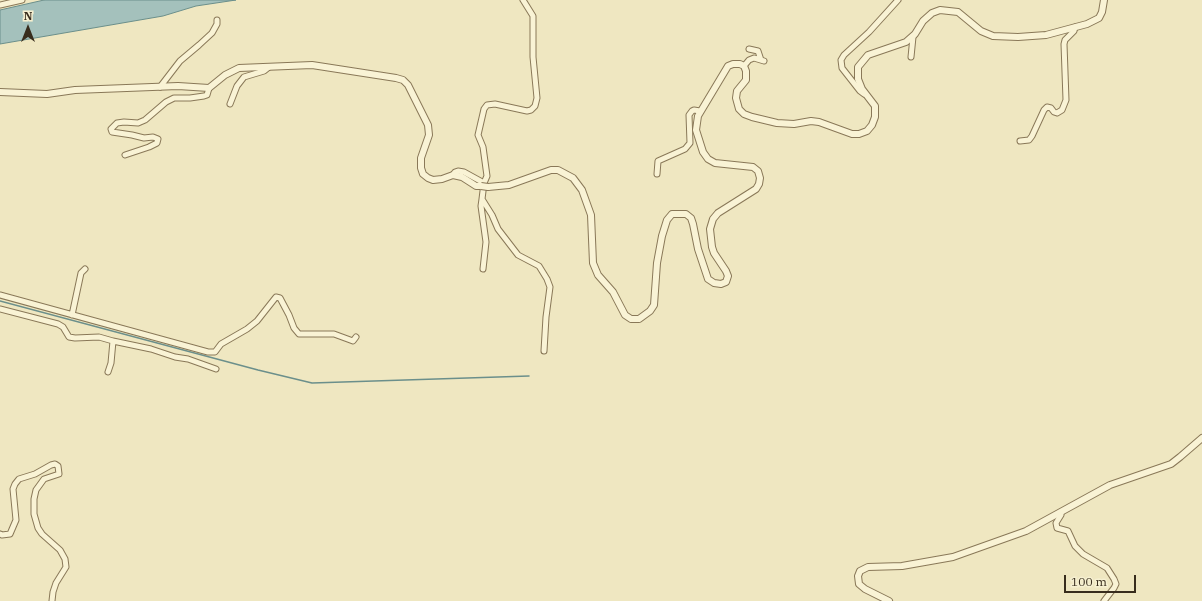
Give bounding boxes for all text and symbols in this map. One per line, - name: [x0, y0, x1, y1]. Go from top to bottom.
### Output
- north arrow: [8, 8, 48, 48]
- text: N: [24, 9, 32, 23]
- scale bar: [1066, 567, 1138, 593]
- text: 100 m: [1071, 574, 1107, 589]

